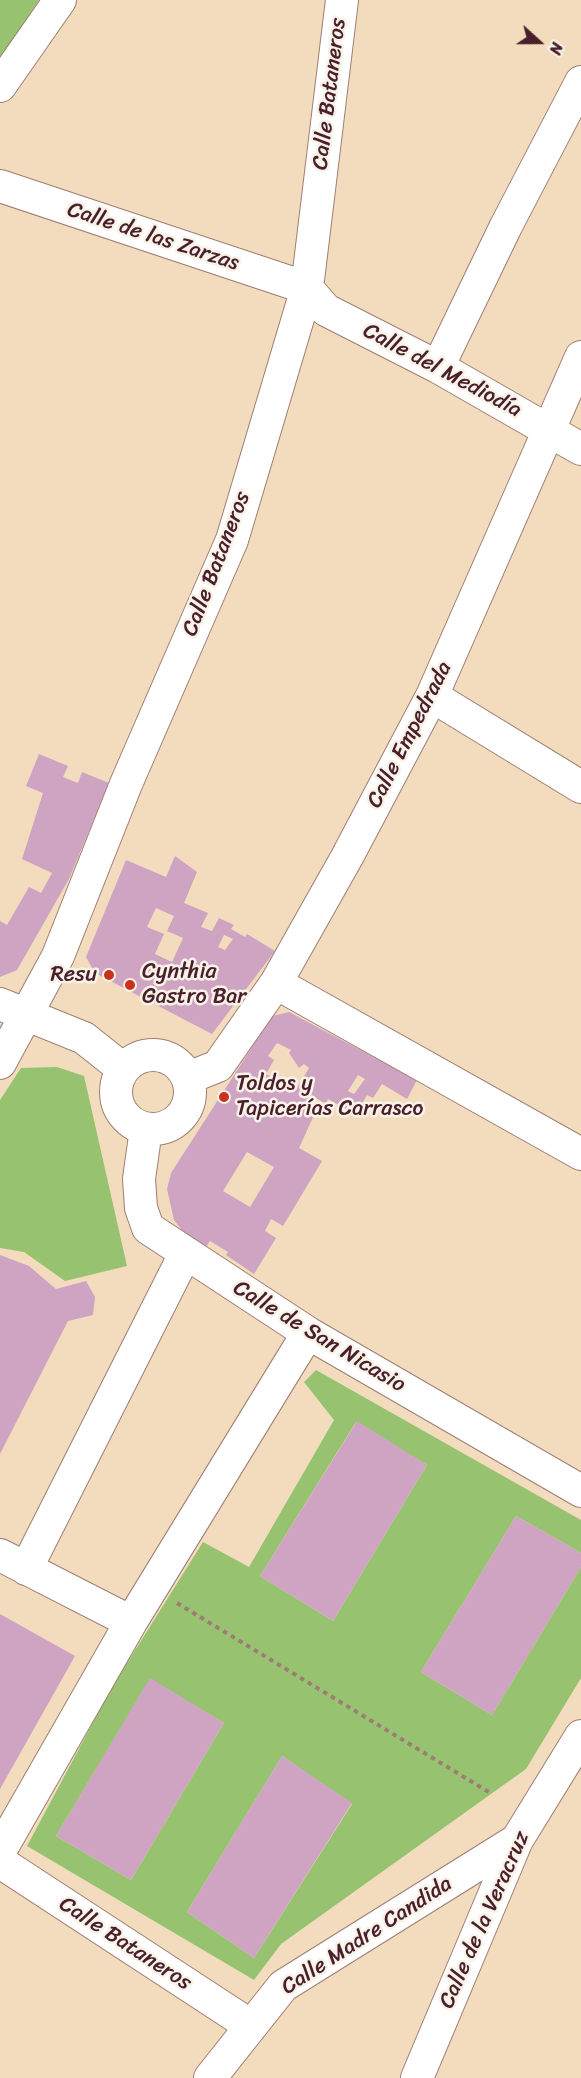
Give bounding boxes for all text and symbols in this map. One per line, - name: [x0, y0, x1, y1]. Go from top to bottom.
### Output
- north arrow: [509, 12, 569, 72]
- street label: Calle Bataneros: [308, 17, 352, 171]
- text: N: [541, 38, 572, 59]
- street label: Calle de las Zarzas: [64, 197, 242, 277]
- street label: Calle del Mediodía: [358, 318, 526, 424]
- street label: Calle Bataneros: [177, 488, 257, 640]
- street label: Calle Empedrada: [362, 657, 458, 813]
- place label: Cynthia Gastro Bar: [142, 959, 246, 1010]
- place label: Resu: [50, 962, 97, 988]
- marker: Resu: [102, 968, 116, 982]
- marker: Cynthia Gastro Bar: [123, 978, 137, 992]
- place label: Toldos y Tapicerías Carrasco: [236, 1071, 423, 1122]
- marker: Toldos y Tapicerías Carrasco: [217, 1090, 231, 1104]
- street label: Calle de San Nicasio: [228, 1275, 410, 1399]
- street label: Calle de la Veracruz: [434, 1827, 536, 2013]
- street label: Calle Madre Candida: [277, 1871, 457, 2001]
- street label: Calle Bataneros: [54, 1891, 196, 1997]

